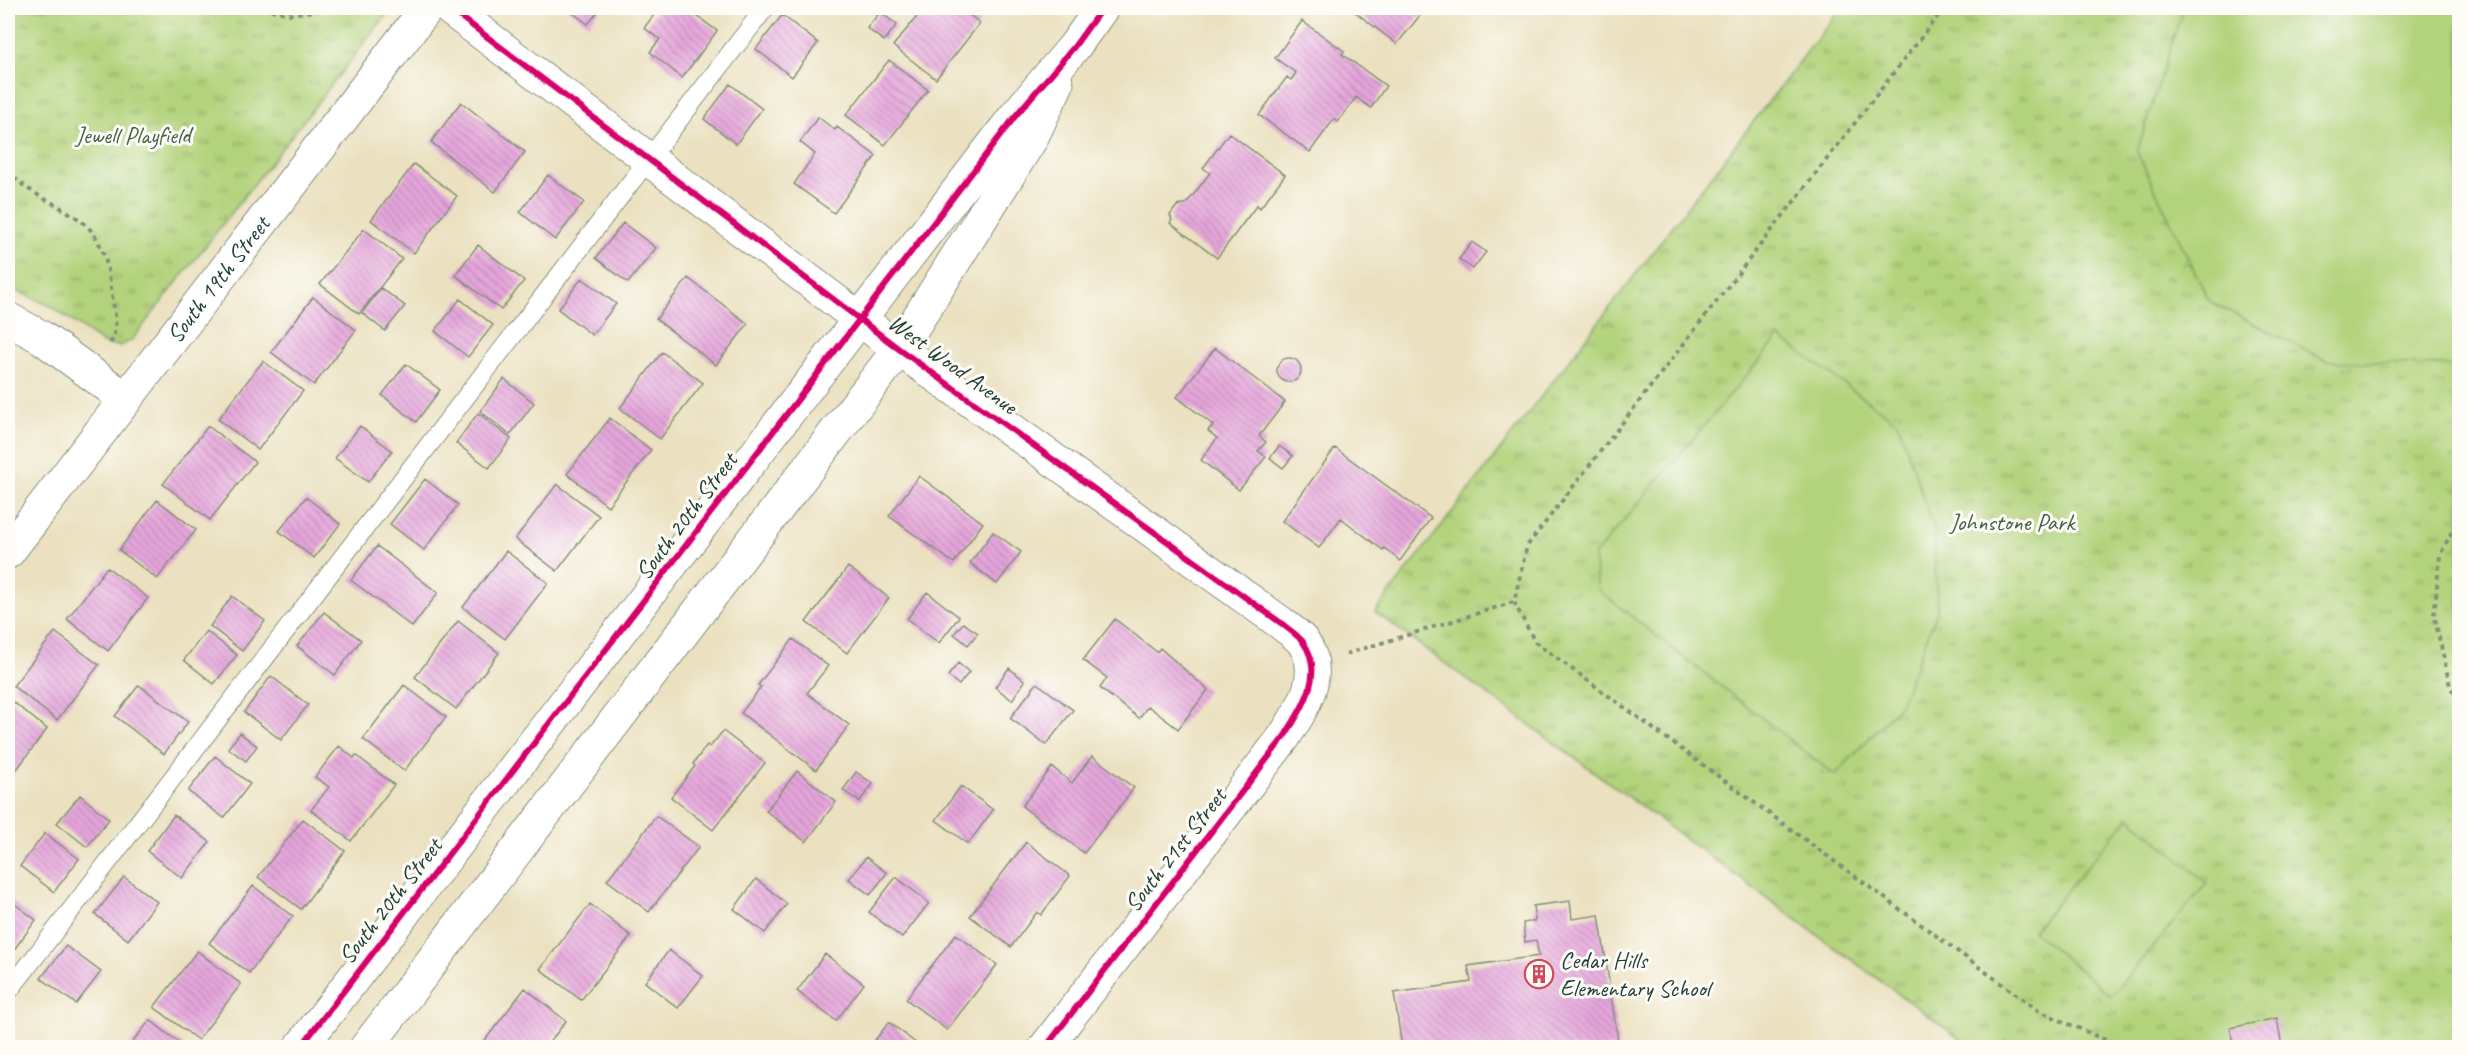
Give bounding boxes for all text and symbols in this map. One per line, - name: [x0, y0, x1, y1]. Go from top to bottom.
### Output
- park label: Jewell Playfield: [75, 120, 194, 150]
- street label: South 19th Street: [160, 209, 277, 349]
- street label: West Wood Avenue: [883, 307, 1025, 422]
- street label: South 20th Street: [628, 445, 745, 586]
- park label: Johnstone Park: [1949, 507, 2077, 537]
- street label: South 21st Street: [1117, 781, 1234, 918]
- street label: South 20th Street: [332, 830, 450, 970]
- place label: Cedar Hills Elementary School: [1560, 945, 1714, 1003]
- building icon: Cedar Hills Elementary School: [1523, 958, 1555, 990]

